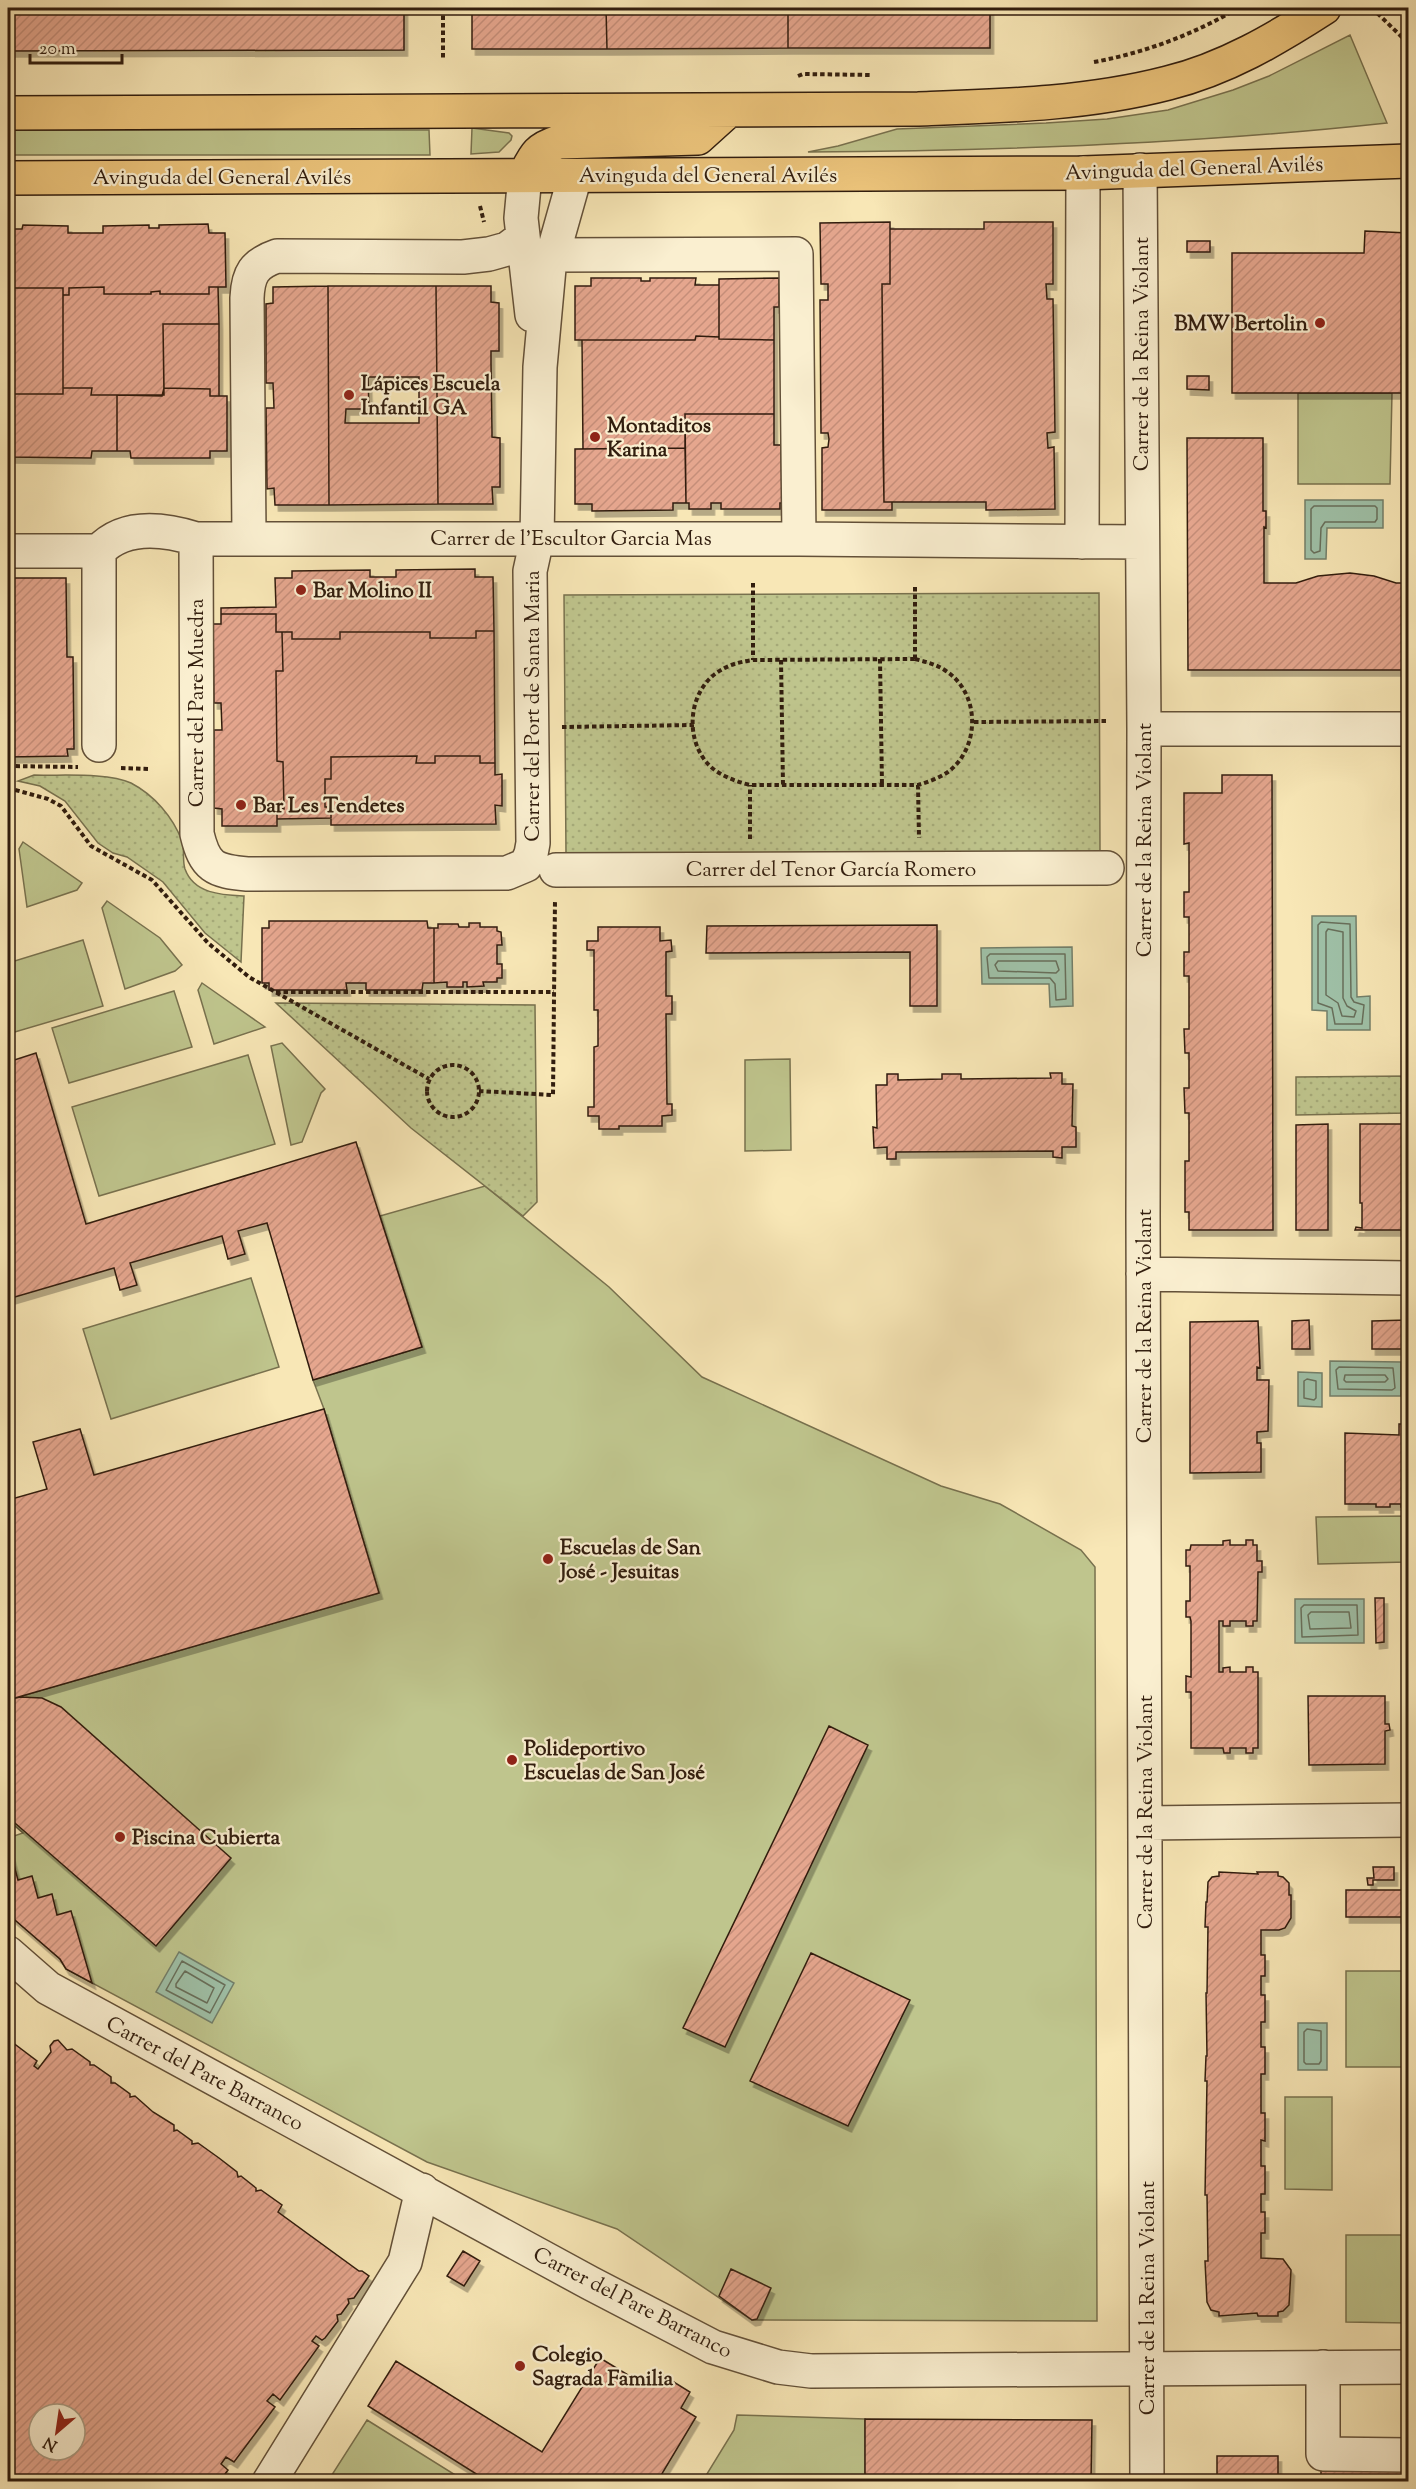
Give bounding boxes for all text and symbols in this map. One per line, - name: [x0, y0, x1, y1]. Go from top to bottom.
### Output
- scale bar: [30, 27, 122, 65]
- text: 20 m: [39, 37, 76, 63]
- street label: Avinguda del General Avilés: [1064, 150, 1324, 190]
- street label: Avinguda del General Avilés: [579, 162, 837, 192]
- street label: Avinguda del General Avilés: [93, 164, 351, 194]
- street label: Carrer de la Reina Violant: [1128, 237, 1158, 471]
- place label: BMW Bertolin: [1174, 310, 1309, 340]
- marker: BMW Bertolin: [1313, 316, 1327, 330]
- place label: Lápices Escuela Infantil GA: [361, 370, 501, 424]
- marker: Lápices Escuela Infantil GA: [342, 388, 356, 402]
- place label: Montaditos Karina: [607, 412, 711, 466]
- marker: Montaditos Karina: [588, 430, 602, 444]
- street label: Carrer de l'Escultor Garcia Mas: [430, 525, 712, 555]
- street label: Carrer del Port de Santa Maria: [519, 570, 549, 842]
- place label: Bar Molino II: [313, 577, 432, 607]
- marker: Bar Molino II: [294, 583, 308, 597]
- street label: Carrer del Pare Muedra: [183, 598, 213, 807]
- street label: Carrer de la Reina Violant: [1131, 723, 1161, 957]
- place label: Bar Les Tendetes: [253, 792, 405, 822]
- marker: Bar Les Tendetes: [234, 798, 248, 812]
- street label: Carrer del Tenor García Romero: [686, 856, 976, 886]
- street label: Carrer de la Reina Violant: [1131, 1209, 1161, 1443]
- place label: Escuelas de San José - Jesuitas: [558, 1534, 702, 1588]
- marker: Escuelas de San José - Jesuitas: [541, 1552, 555, 1566]
- street label: Carrer de la Reina Violant: [1132, 1695, 1162, 1929]
- place label: Polideportivo Escuelas de San José: [524, 1735, 705, 1789]
- marker: Polideportivo Escuelas de San José: [505, 1753, 519, 1767]
- place label: Piscina Cubierta: [132, 1824, 280, 1854]
- marker: Piscina Cubierta: [113, 1830, 127, 1844]
- street label: Carrer del Pare Barranco: [100, 2010, 308, 2140]
- street label: Carrer de la Reina Violant: [1134, 2181, 1164, 2415]
- street label: Carrer del Pare Barranco: [527, 2241, 737, 2367]
- place label: Colegio Sagrada Familia: [532, 2341, 674, 2395]
- marker: Colegio Sagrada Familia: [513, 2359, 527, 2373]
- north arrow: [27, 2402, 87, 2462]
- text: N: [40, 2430, 62, 2456]

